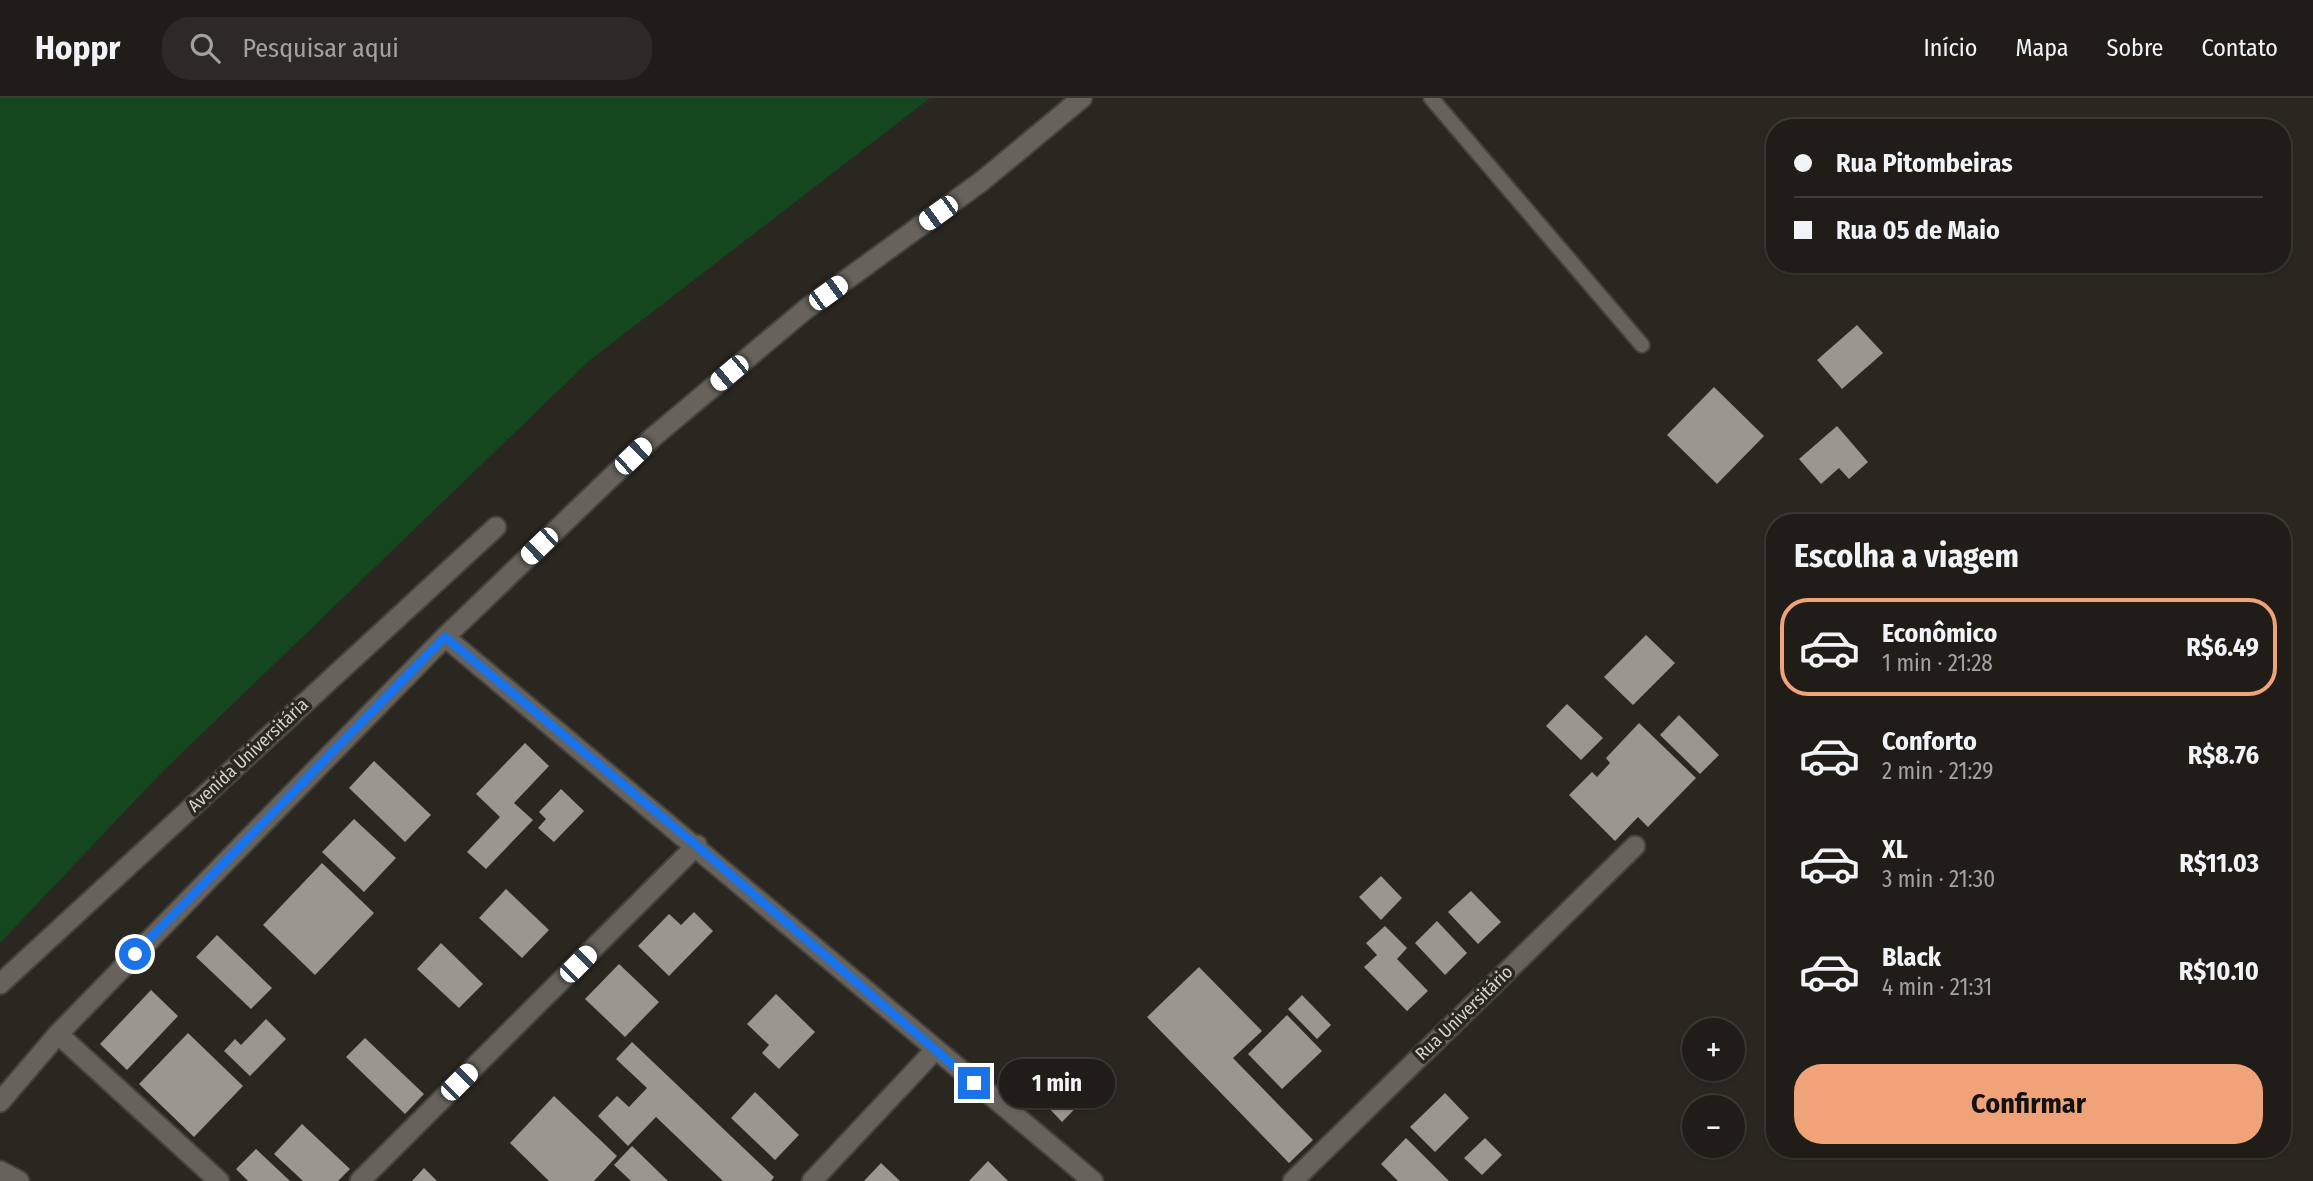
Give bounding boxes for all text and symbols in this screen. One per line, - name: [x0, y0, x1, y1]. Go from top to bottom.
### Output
- search box: [162, 17, 652, 80]
- text: Hoppr: [35, 28, 120, 68]
- icon: search: [186, 29, 224, 67]
- text: Pesquisar aqui: [242, 33, 399, 64]
- text: Início: [1924, 34, 1977, 62]
- text: Mapa: [2015, 34, 2069, 62]
- text: Sobre: [2107, 34, 2163, 62]
- text: Contato: [2201, 34, 2278, 62]
- text: Rua Pitombeiras: [1836, 148, 2013, 179]
- car: [915, 192, 962, 234]
- text: Rua 05 de Maio: [1836, 215, 2000, 246]
- car: [805, 272, 852, 314]
- car: [707, 351, 752, 395]
- car: [611, 434, 656, 478]
- car: [517, 524, 562, 568]
- text: Escolha a viagem: [1794, 537, 2019, 575]
- icon: car: [1798, 616, 1861, 679]
- text: Econômico: [1882, 618, 1997, 649]
- text: R$6.49: [2186, 632, 2259, 663]
- text: 1 min · 21:28: [1882, 649, 1993, 677]
- street label: Avenida Universitária: [183, 693, 313, 817]
- icon: car: [1798, 724, 1861, 787]
- text: Conforto: [1882, 726, 1977, 757]
- text: R$8.76: [2188, 740, 2259, 771]
- text: 2 min · 21:29: [1882, 757, 1993, 785]
- icon: car: [1798, 832, 1861, 895]
- text: XL: [1882, 834, 1908, 865]
- text: R$11.03: [2179, 848, 2259, 879]
- text: 3 min · 21:30: [1882, 865, 1995, 893]
- route start: [119, 938, 151, 970]
- icon: car: [1798, 940, 1861, 1003]
- car: [556, 942, 601, 986]
- text: Black: [1882, 942, 1941, 973]
- text: R$10.10: [2179, 956, 2259, 987]
- street label: Rua Universitário: [1411, 961, 1517, 1065]
- text: 4 min · 21:31: [1882, 973, 1992, 1001]
- map controls: [1682, 1018, 1745, 1158]
- button: +: [1682, 1018, 1745, 1081]
- callout: 1 min: [998, 1058, 1114, 1108]
- car: [437, 1060, 482, 1104]
- button: Confirmar: [1794, 1064, 2263, 1144]
- route end: [958, 1067, 990, 1099]
- text: 1 min: [1032, 1069, 1082, 1097]
- button: −: [1682, 1095, 1745, 1158]

